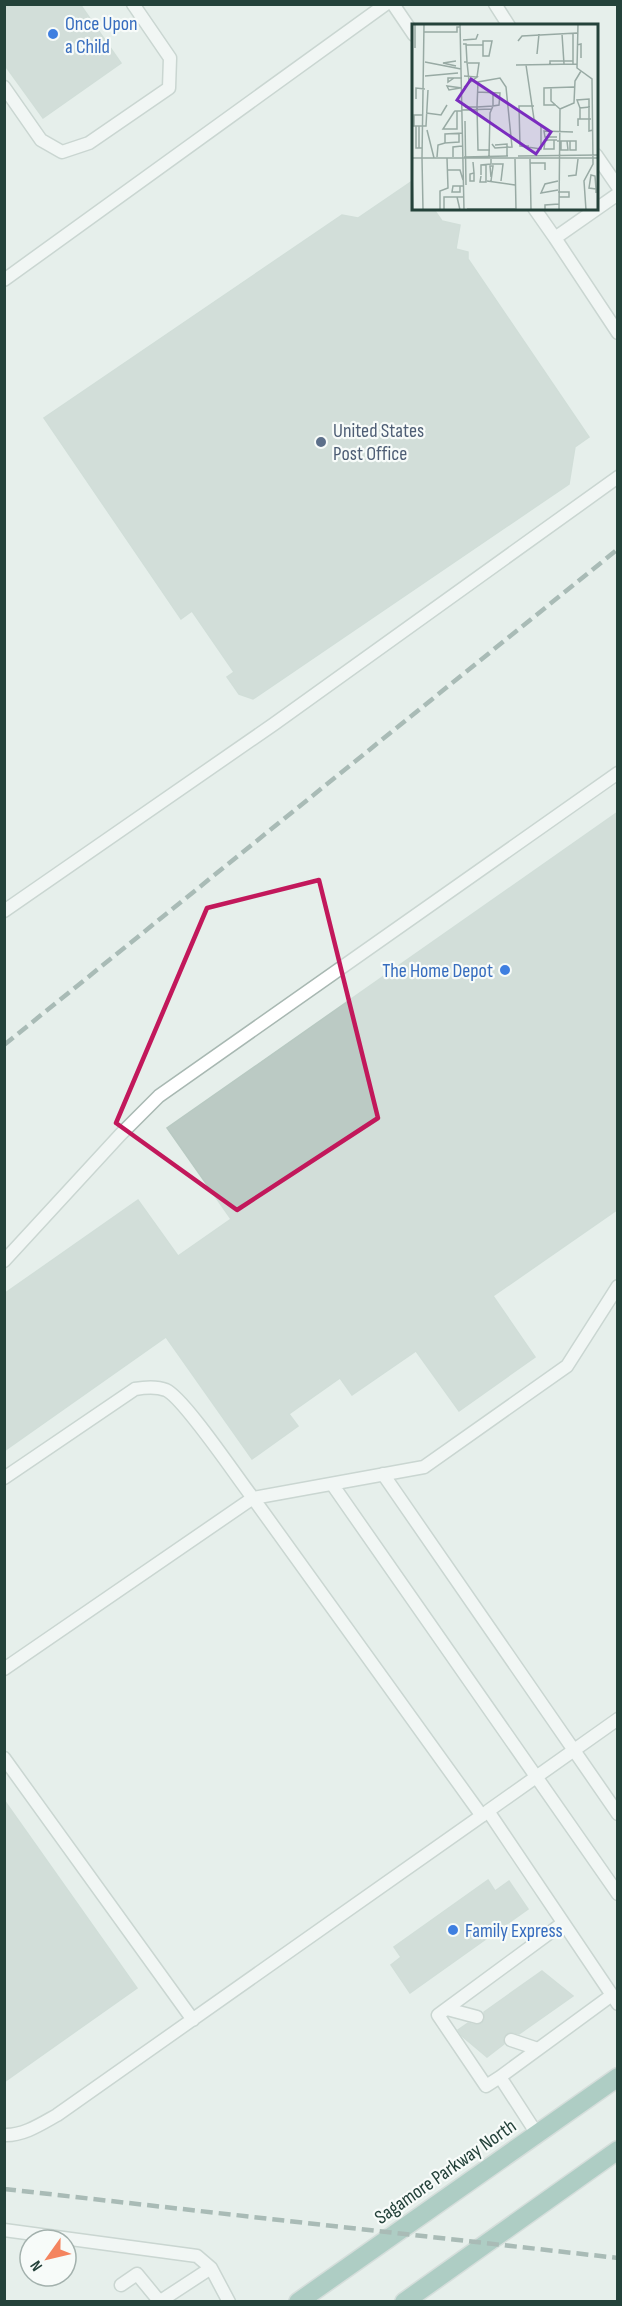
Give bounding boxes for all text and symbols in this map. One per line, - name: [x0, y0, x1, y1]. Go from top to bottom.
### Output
- place label: Once Upon a Child: [65, 12, 138, 59]
- inset map: [412, 24, 598, 210]
- marker: Once Upon a Child: [46, 27, 60, 41]
- place label: United States Post Office: [333, 419, 424, 466]
- marker: United States Post Office: [314, 435, 328, 449]
- place label: The Home Depot: [382, 959, 493, 983]
- marker: The Home Depot: [498, 963, 512, 977]
- place label: Family Express: [465, 1919, 563, 1943]
- marker: Family Express: [446, 1923, 460, 1937]
- street label: Sagamore Parkway North: [370, 2114, 521, 2230]
- north arrow: [18, 2228, 78, 2288]
- text: N: [27, 2257, 47, 2274]

